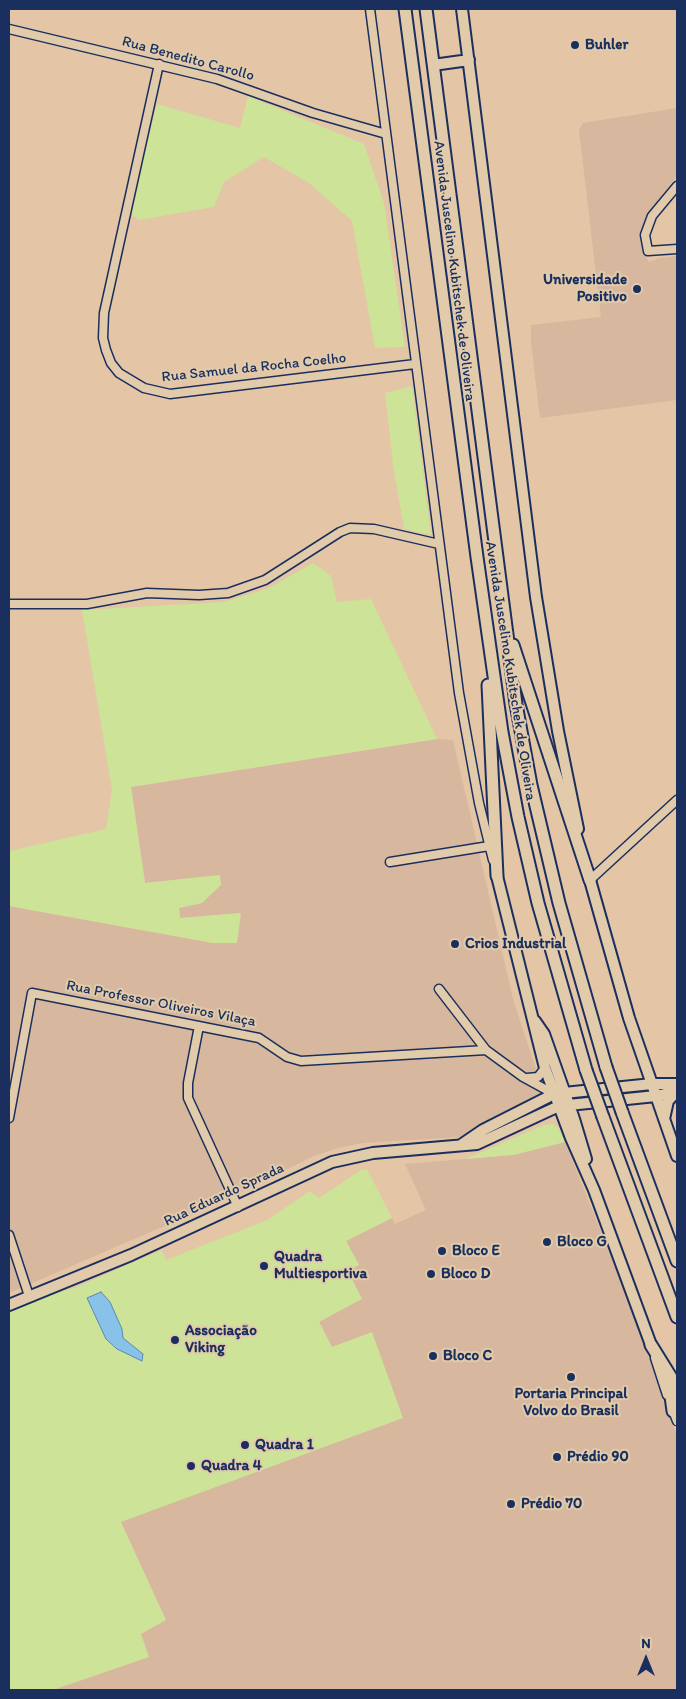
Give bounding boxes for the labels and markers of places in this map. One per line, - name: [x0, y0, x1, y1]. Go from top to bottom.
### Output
- place label: Buhler: [585, 36, 628, 54]
- marker: Buhler: [569, 39, 581, 51]
- place label: Universidade Positivo: [543, 271, 627, 306]
- marker: Universidade Positivo: [631, 283, 643, 295]
- place label: Crios Industrial: [465, 935, 566, 953]
- marker: Crios Industrial: [449, 938, 461, 950]
- place label: Bloco G: [557, 1233, 607, 1251]
- marker: Bloco G: [541, 1236, 553, 1248]
- place label: Bloco E: [452, 1242, 500, 1260]
- marker: Bloco E: [436, 1245, 448, 1257]
- place label: Quadra Multiesportiva: [274, 1248, 367, 1283]
- marker: Quadra Multiesportiva: [258, 1260, 270, 1272]
- place label: Bloco D: [441, 1265, 490, 1283]
- marker: Bloco D: [425, 1268, 437, 1280]
- place label: Associação Viking: [185, 1322, 257, 1357]
- marker: Associação Viking: [169, 1334, 181, 1346]
- place label: Bloco C: [443, 1347, 492, 1365]
- marker: Bloco C: [427, 1350, 439, 1362]
- marker: Portaria Principal Volvo do Brasil: [565, 1371, 577, 1383]
- place label: Portaria Principal Volvo do Brasil: [515, 1385, 627, 1420]
- place label: Quadra 1: [255, 1436, 314, 1454]
- marker: Quadra 1: [239, 1439, 251, 1451]
- place label: Prédio 90: [567, 1448, 629, 1466]
- marker: Prédio 90: [551, 1451, 563, 1463]
- place label: Quadra 4: [201, 1457, 262, 1475]
- marker: Quadra 4: [185, 1460, 197, 1472]
- place label: Prédio 70: [521, 1495, 582, 1513]
- marker: Prédio 70: [505, 1498, 517, 1510]

